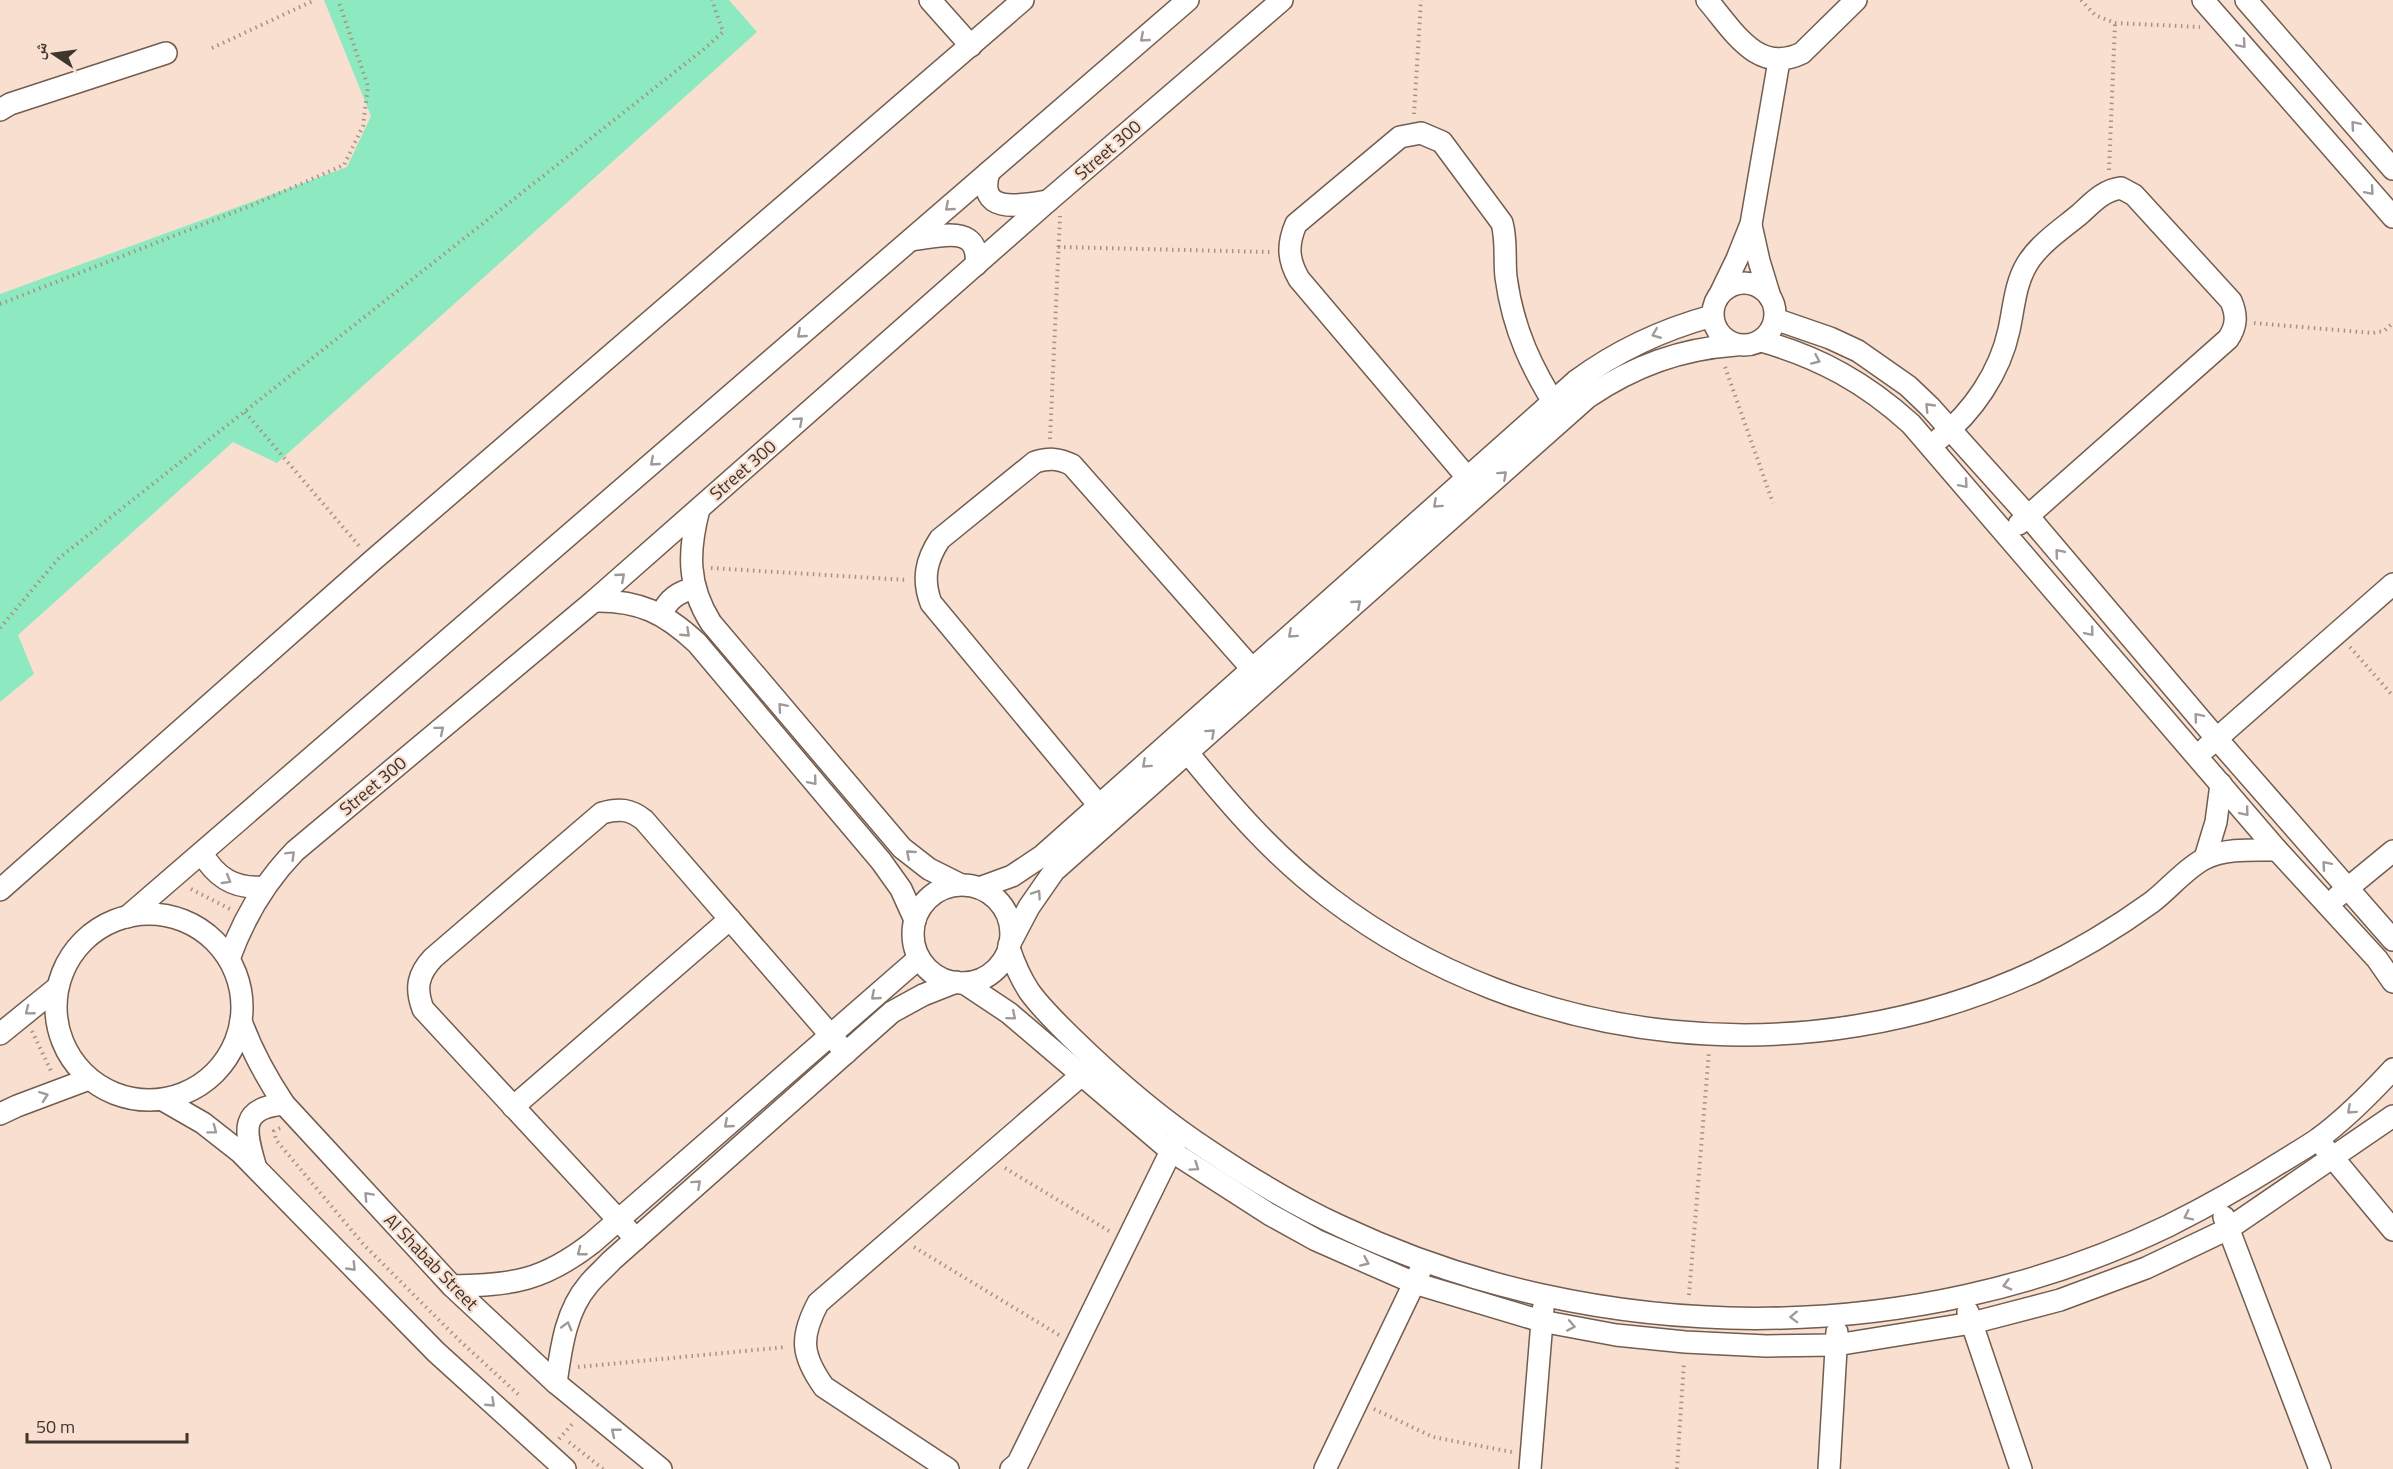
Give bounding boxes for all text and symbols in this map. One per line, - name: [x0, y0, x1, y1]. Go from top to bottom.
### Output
- north arrow: [24, 24, 84, 84]
- one-way arrow: [1140, 31, 1151, 42]
- one-way arrow: [2235, 37, 2246, 48]
- text: ش: [26, 40, 53, 62]
- street label: Street 300: [1068, 113, 1147, 186]
- one-way arrow: [2351, 121, 2362, 132]
- one-way arrow: [2363, 184, 2374, 195]
- one-way arrow: [945, 200, 956, 211]
- one-way arrow: [797, 327, 808, 338]
- one-way arrow: [1652, 327, 1663, 339]
- one-way arrow: [1810, 353, 1821, 365]
- one-way arrow: [1925, 403, 1936, 413]
- one-way arrow: [792, 417, 803, 428]
- street label: Street 300: [703, 433, 782, 506]
- one-way arrow: [650, 455, 661, 466]
- one-way arrow: [1496, 471, 1506, 482]
- one-way arrow: [1957, 477, 1968, 488]
- one-way arrow: [1434, 497, 1444, 508]
- one-way arrow: [2055, 549, 2066, 560]
- one-way arrow: [614, 573, 625, 584]
- one-way arrow: [1350, 600, 1361, 611]
- one-way arrow: [2083, 625, 2094, 636]
- one-way arrow: [679, 626, 690, 637]
- one-way arrow: [1288, 627, 1299, 638]
- one-way arrow: [778, 703, 789, 714]
- one-way arrow: [2195, 713, 2206, 724]
- one-way arrow: [433, 726, 444, 737]
- one-way arrow: [1204, 729, 1214, 740]
- street label: Street 300: [333, 749, 412, 822]
- one-way arrow: [1142, 757, 1153, 768]
- one-way arrow: [806, 774, 817, 785]
- one-way arrow: [2237, 805, 2248, 816]
- one-way arrow: [906, 850, 917, 861]
- one-way arrow: [283, 852, 294, 863]
- one-way arrow: [2322, 861, 2333, 872]
- one-way arrow: [221, 873, 231, 884]
- one-way arrow: [1030, 890, 1041, 901]
- one-way arrow: [871, 989, 882, 1000]
- one-way arrow: [25, 1003, 36, 1014]
- one-way arrow: [1005, 1009, 1016, 1020]
- one-way arrow: [38, 1091, 49, 1103]
- one-way arrow: [2348, 1103, 2358, 1114]
- one-way arrow: [724, 1117, 735, 1128]
- one-way arrow: [207, 1123, 218, 1134]
- one-way arrow: [1188, 1160, 1199, 1171]
- one-way arrow: [690, 1180, 701, 1191]
- one-way arrow: [364, 1193, 375, 1203]
- street label: Al Shabab Street: [378, 1207, 485, 1317]
- one-way arrow: [2184, 1208, 2195, 1220]
- one-way arrow: [577, 1245, 588, 1256]
- one-way arrow: [1358, 1255, 1369, 1267]
- one-way arrow: [345, 1260, 356, 1270]
- one-way arrow: [2002, 1278, 2012, 1290]
- one-way arrow: [1789, 1311, 1798, 1324]
- one-way arrow: [1565, 1319, 1575, 1332]
- one-way arrow: [560, 1321, 572, 1332]
- one-way arrow: [484, 1396, 495, 1407]
- scale bar: [27, 1406, 188, 1444]
- text: 50 m: [36, 1413, 75, 1440]
- one-way arrow: [611, 1428, 622, 1439]

